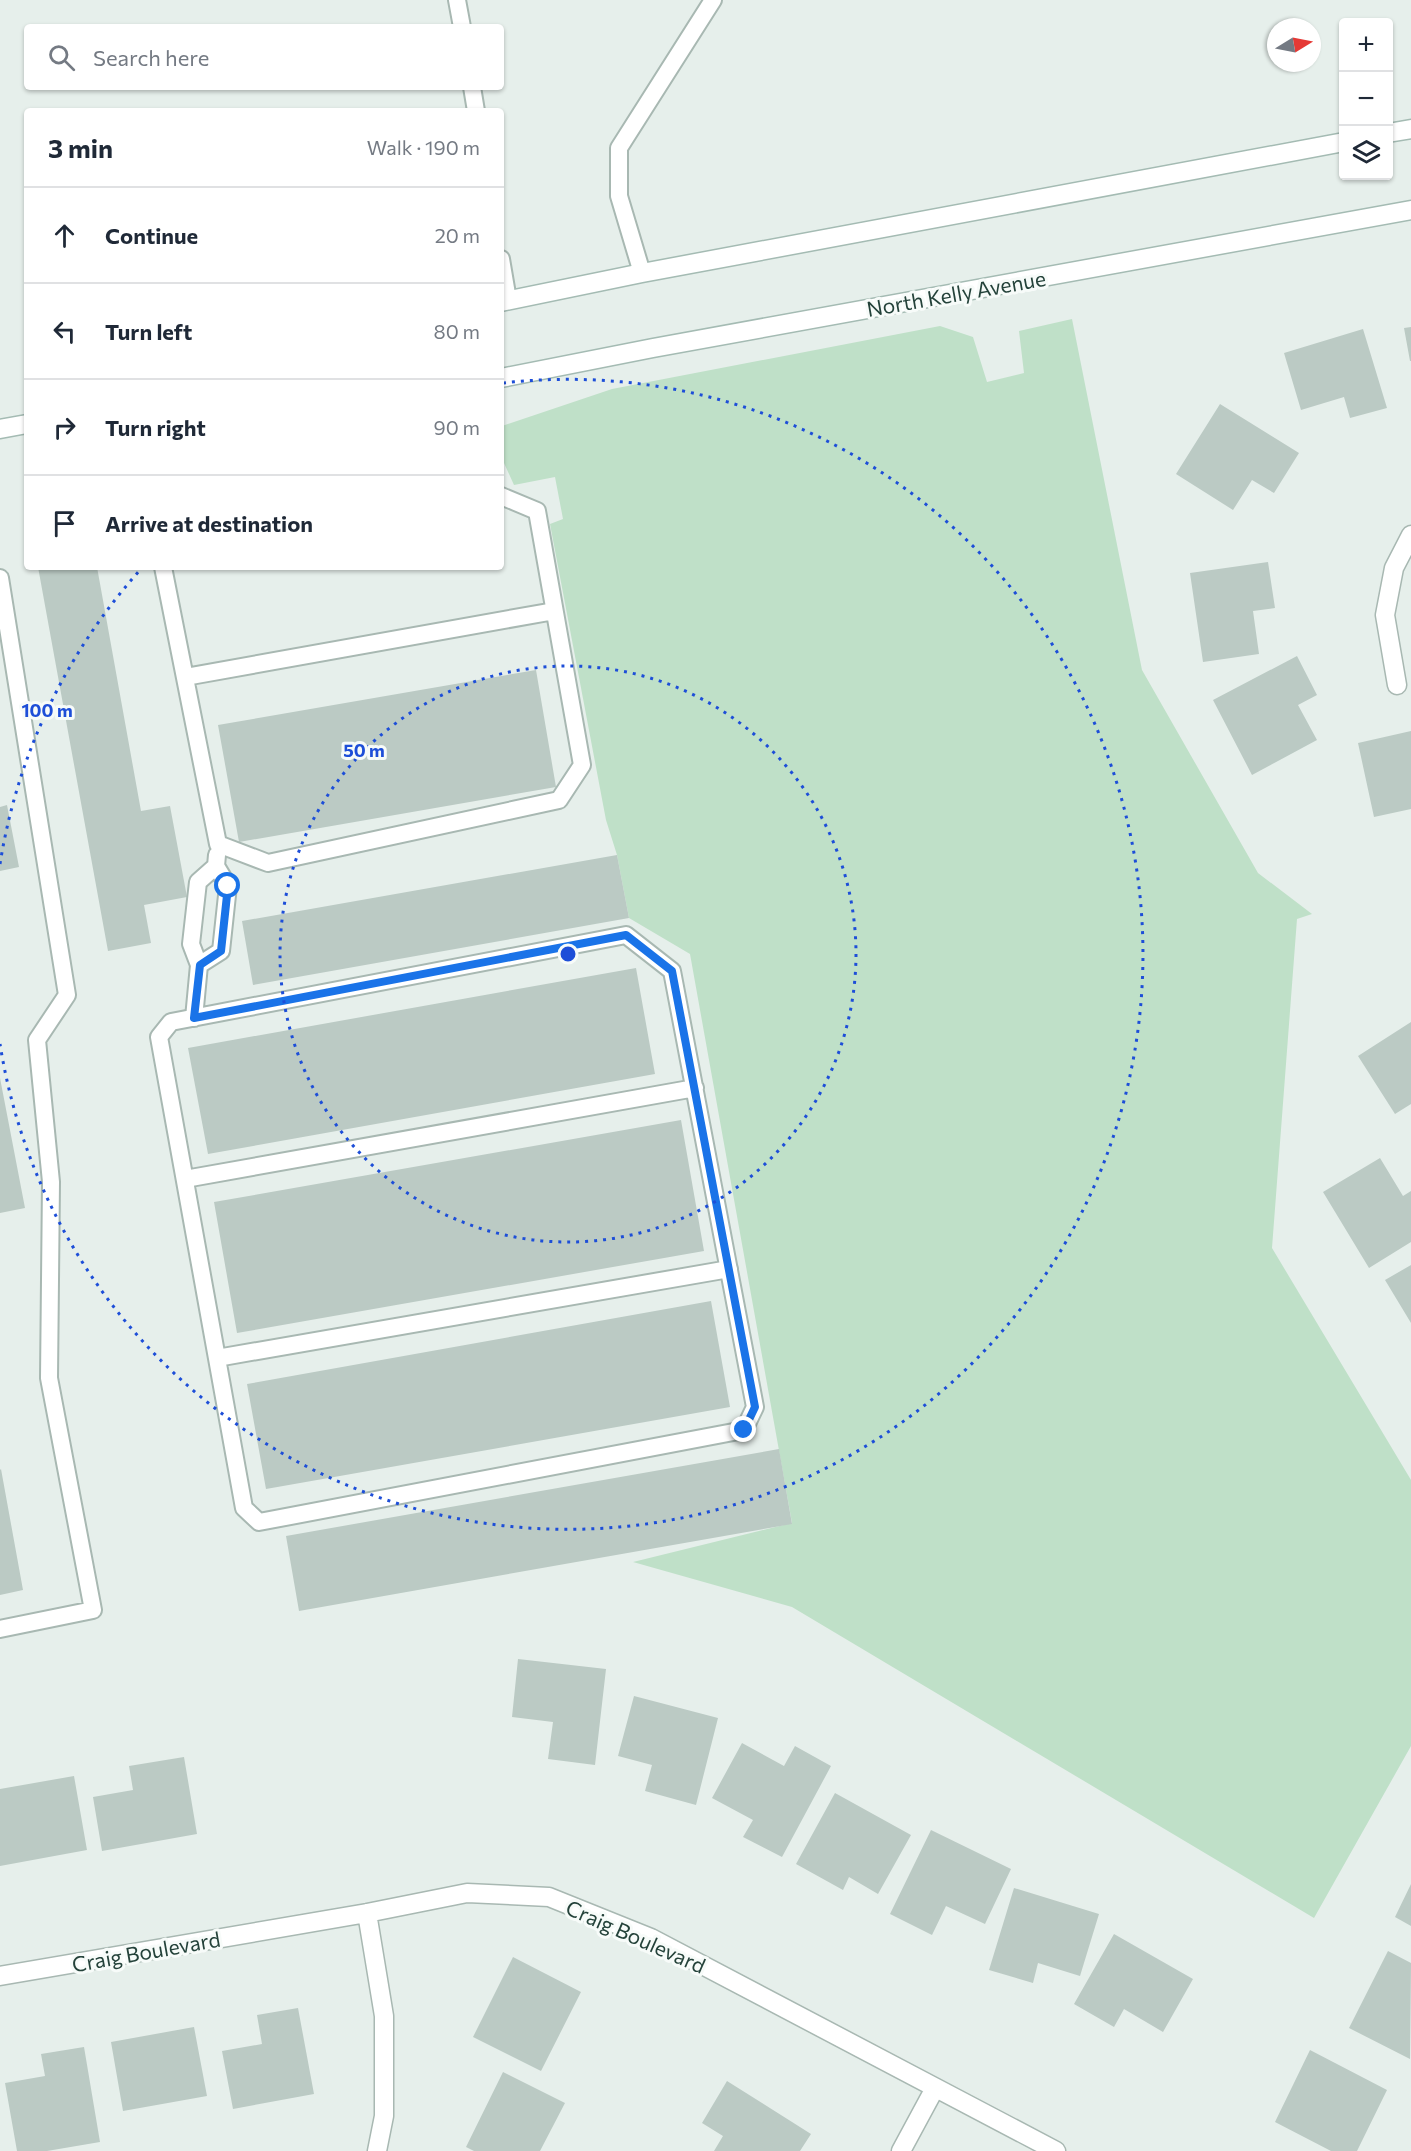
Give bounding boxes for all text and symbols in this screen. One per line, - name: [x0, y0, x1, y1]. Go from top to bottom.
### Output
- north arrow: [1267, 18, 1321, 72]
- map controls: [1339, 18, 1393, 180]
- button: +: [1339, 18, 1393, 72]
- search box: [24, 24, 504, 90]
- icon: search: [45, 41, 78, 74]
- text: Search here: [93, 44, 209, 71]
- button: −: [1339, 72, 1393, 126]
- button: layers: [1339, 126, 1393, 180]
- text: 3 min: [48, 132, 113, 163]
- text: Walk · 190 m: [367, 135, 480, 159]
- icon: ahead: [48, 219, 81, 252]
- text: Continue: [105, 222, 198, 249]
- text: 20 m: [435, 223, 480, 247]
- street label: North Kelly Avenue: [864, 265, 1048, 321]
- icon: left: [48, 315, 81, 348]
- text: Turn left: [105, 318, 192, 345]
- text: 80 m: [434, 319, 480, 343]
- icon: right: [48, 411, 81, 444]
- text: Turn right: [105, 414, 206, 441]
- text: 90 m: [434, 415, 480, 439]
- icon: arrive: [48, 507, 81, 540]
- text: Arrive at destination: [105, 510, 313, 537]
- text: 100 m: [21, 699, 73, 721]
- text: 50 m: [343, 739, 385, 761]
- route start: [214, 872, 240, 898]
- centre of rings: [558, 944, 578, 964]
- route end: [730, 1416, 756, 1442]
- street label: Craig Boulevard: [562, 1894, 710, 1978]
- street label: Craig Boulevard: [70, 1926, 222, 1976]

